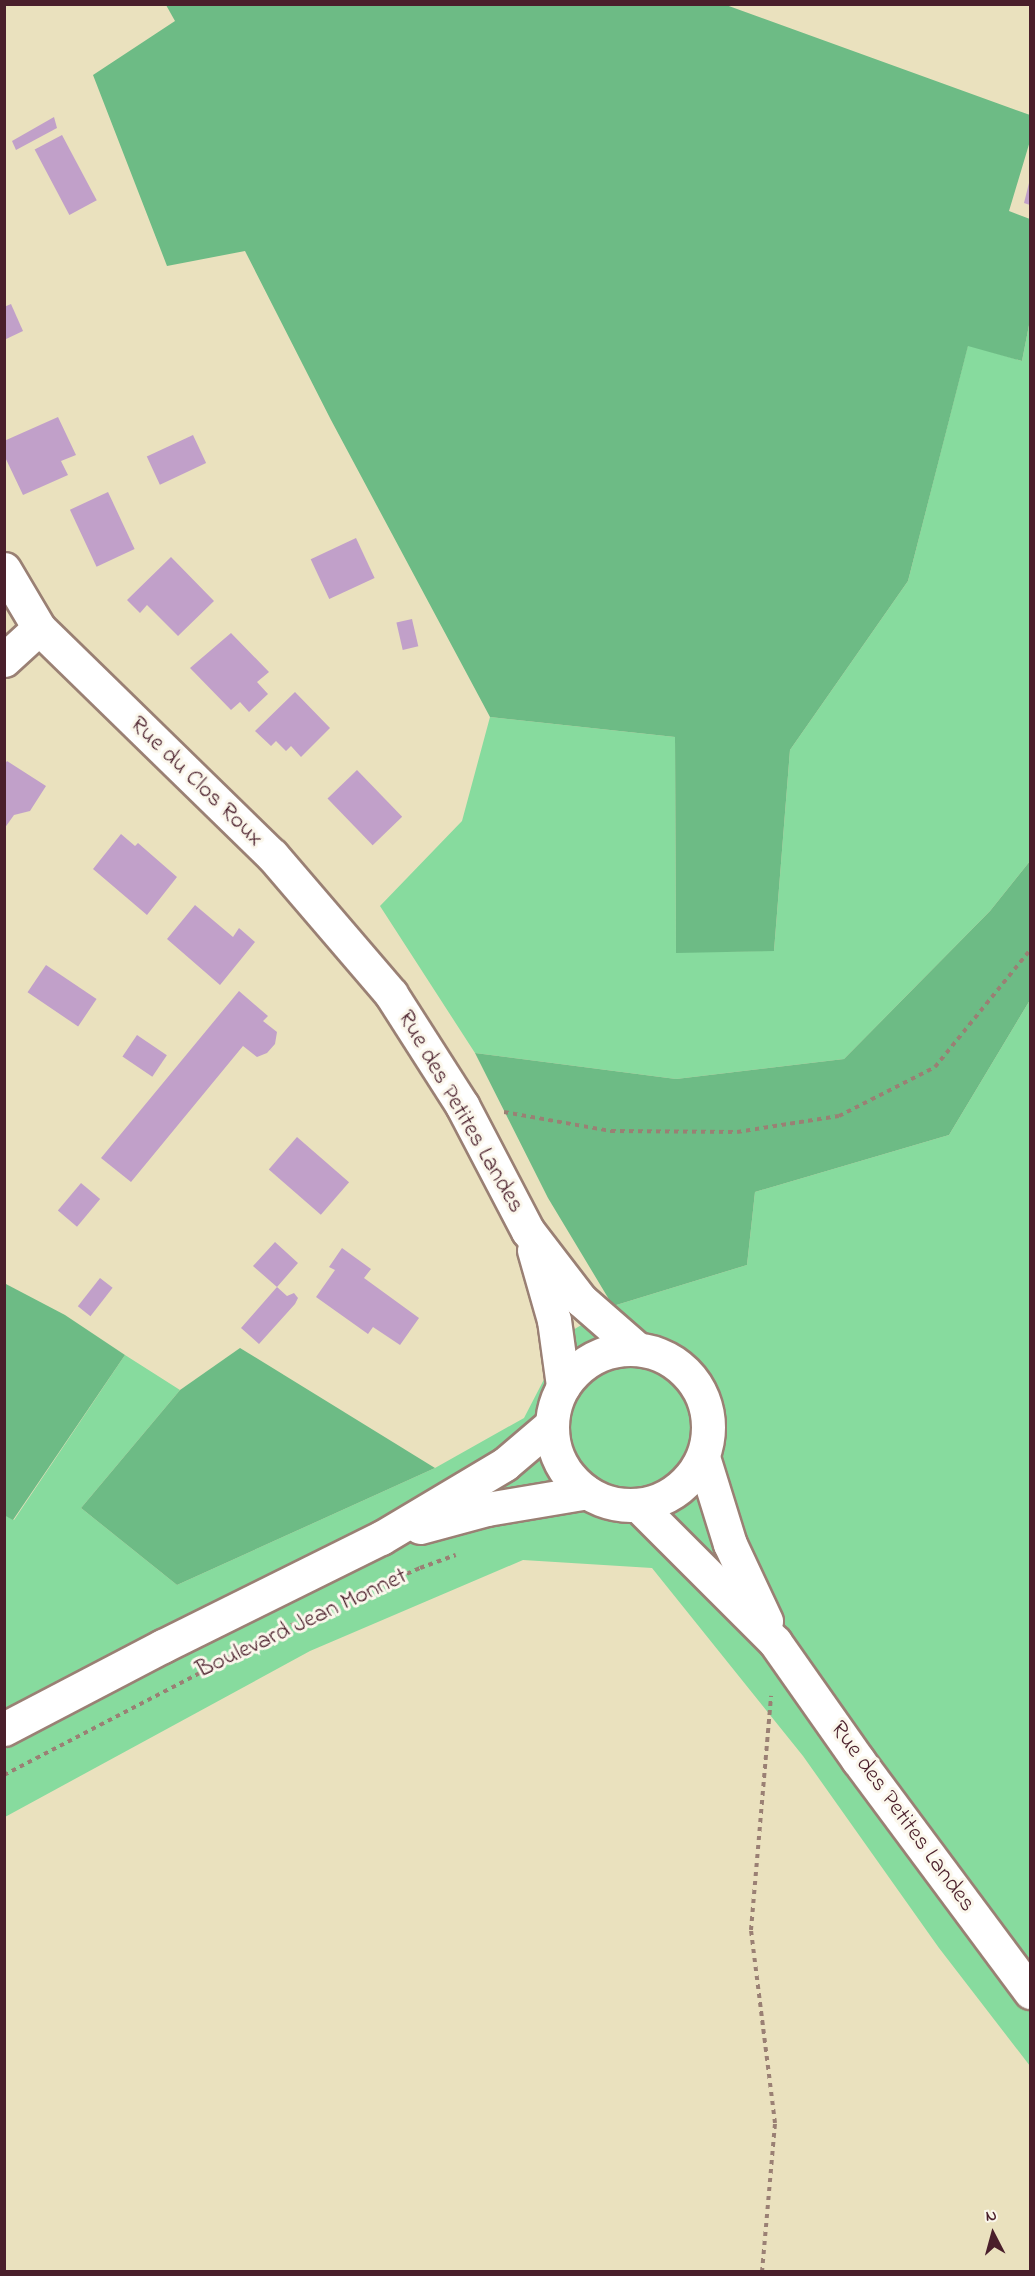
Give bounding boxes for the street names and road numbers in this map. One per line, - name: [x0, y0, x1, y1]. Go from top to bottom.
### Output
- street label: Rue du Clos Roux: [123, 711, 269, 853]
- street label: Rue des Petites Landes: [390, 1006, 530, 1218]
- street label: Boulevard Jean Monnet: [192, 1563, 412, 1685]
- street label: Rue des Petites Landes: [823, 1716, 981, 1918]

